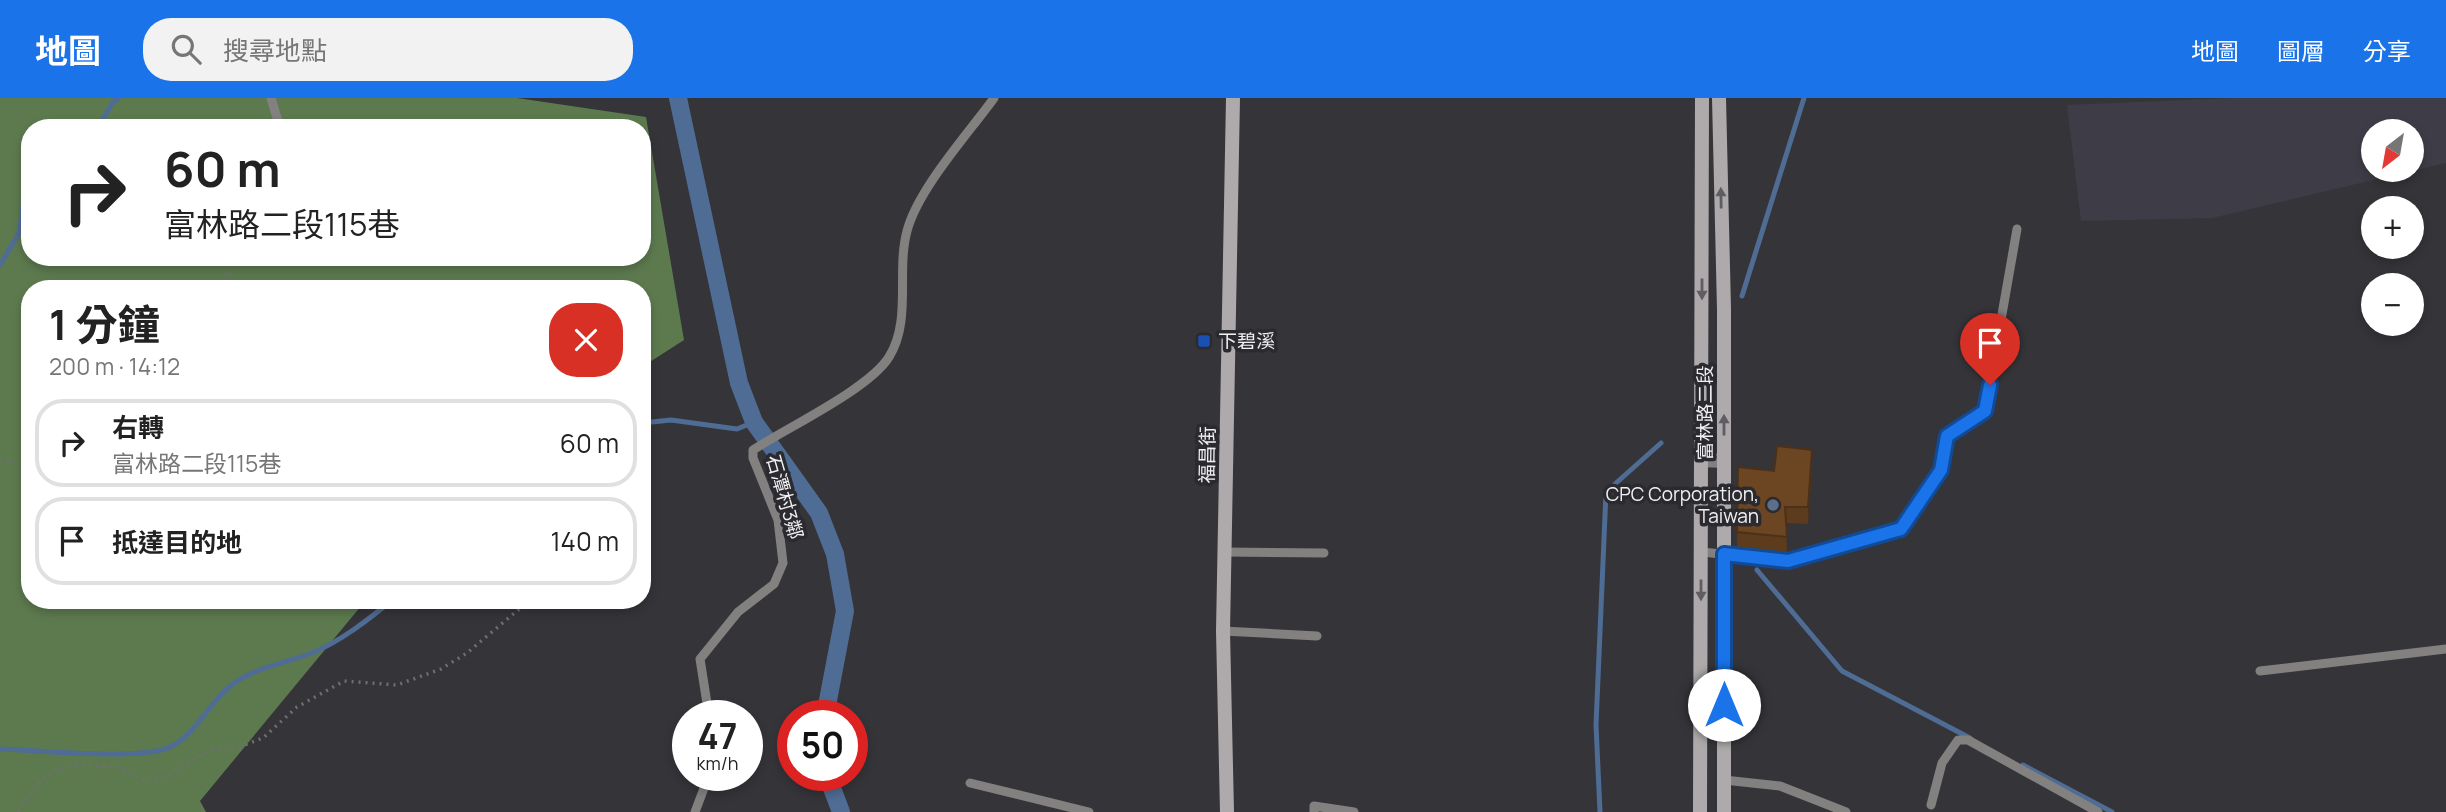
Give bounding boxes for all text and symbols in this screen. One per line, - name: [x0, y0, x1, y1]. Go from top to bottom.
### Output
- search box: [143, 18, 633, 81]
- text: 地圖: [35, 28, 101, 73]
- icon: search: [167, 30, 205, 68]
- text: 搜尋地點: [223, 32, 327, 68]
- text: 地圖: [2191, 34, 2239, 67]
- text: 圖層: [2277, 34, 2325, 67]
- text: 分享: [2363, 34, 2411, 67]
- north arrow: [2361, 119, 2424, 182]
- map controls: [2361, 119, 2424, 336]
- text: 60 m: [164, 135, 281, 202]
- icon: right: [49, 147, 140, 238]
- one-way arrow: [1716, 187, 1727, 209]
- button: +: [2361, 196, 2424, 259]
- text: 富林路二段115巷: [164, 202, 399, 246]
- button: −: [2361, 273, 2424, 336]
- one-way arrow: [1696, 278, 1708, 300]
- text: 1 分鐘: [49, 295, 160, 353]
- button: close: [549, 303, 623, 377]
- pin: [1960, 313, 2020, 385]
- icon: arrive: [1971, 324, 2009, 362]
- place label: 下碧溪: [1218, 328, 1275, 354]
- marker: 下碧溪: [1196, 333, 1212, 349]
- text: 200 m · 14:12: [49, 350, 180, 382]
- street label: 富林路二段: [1692, 365, 1718, 461]
- text: 右轉: [112, 409, 164, 445]
- one-way arrow: [1718, 414, 1730, 436]
- icon: right: [53, 424, 91, 462]
- text: 60 m: [560, 425, 619, 461]
- street label: 福昌街: [1194, 426, 1220, 484]
- text: 富林路二段115巷: [112, 447, 281, 479]
- street label: 石潭村3鄰: [761, 452, 809, 542]
- place label: CPC Corporation, Taiwan: [1606, 481, 1759, 529]
- marker: CPC Corporation, Taiwan: [1765, 497, 1781, 513]
- icon: arrive: [53, 522, 91, 560]
- text: 140 m: [550, 523, 619, 559]
- text: 抵達目的地: [112, 524, 242, 560]
- one-way arrow: [1695, 579, 1707, 601]
- position arrow: [1687, 668, 1761, 742]
- speed limit sign: 50: [777, 700, 868, 791]
- text: 47: [698, 712, 737, 760]
- text: km/h: [697, 751, 738, 775]

